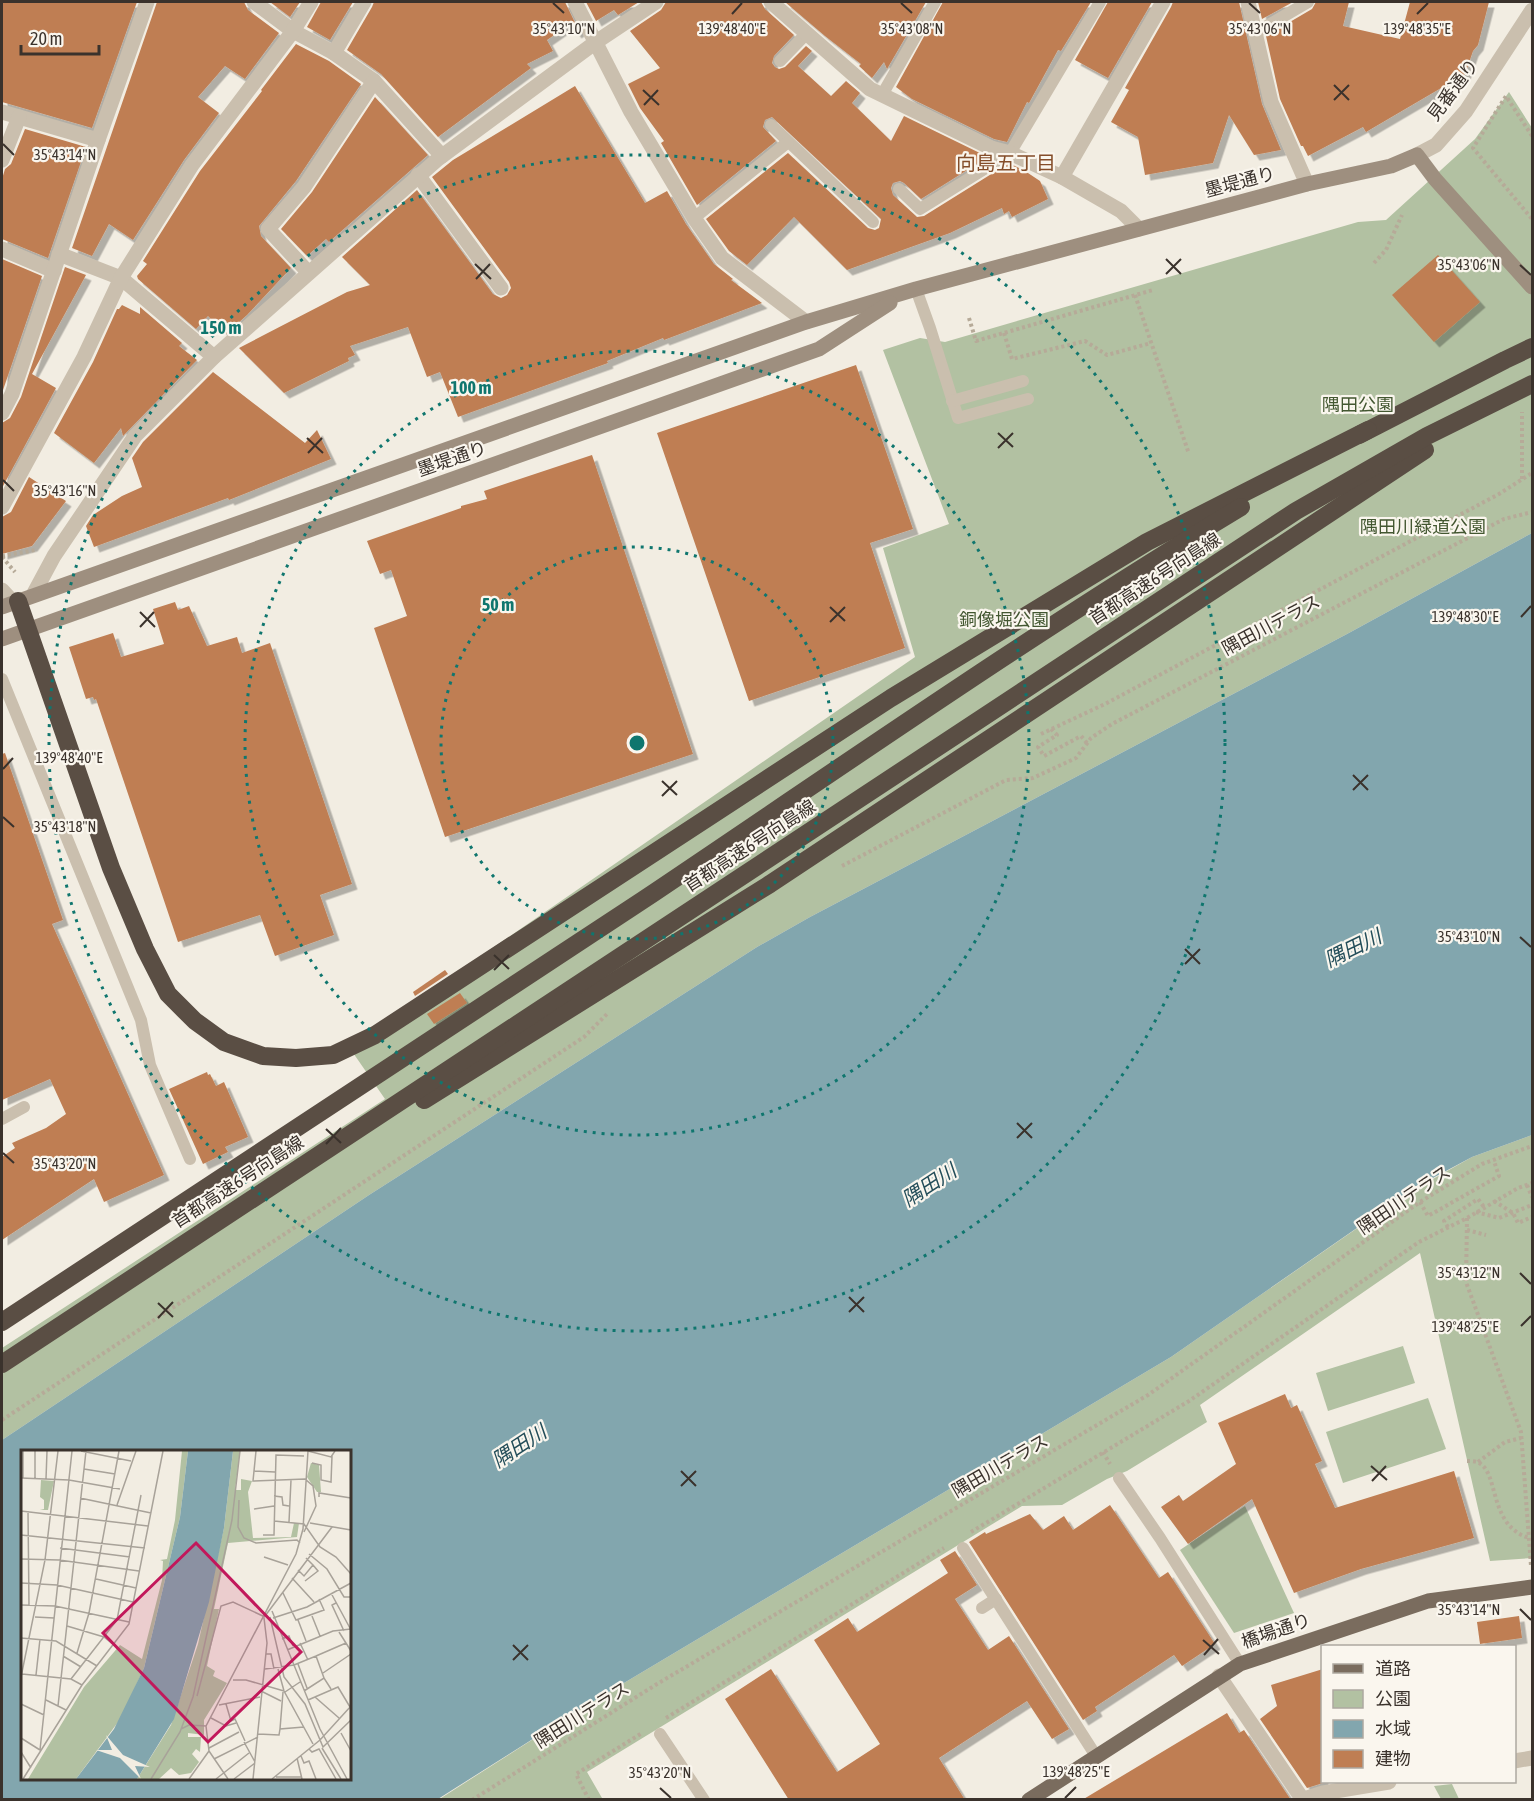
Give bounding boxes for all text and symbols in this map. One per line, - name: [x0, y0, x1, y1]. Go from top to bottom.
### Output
- scale bar: [21, 18, 99, 56]
- text: 35°43'10"N: [533, 20, 595, 37]
- text: 139°48'40"E: [698, 20, 766, 37]
- text: 35°43'08"N: [881, 20, 943, 37]
- text: 35°43'06"N: [1229, 20, 1291, 37]
- text: 139°48'35"E: [1383, 20, 1451, 37]
- text: 20 m: [30, 28, 62, 49]
- street label: 見番通り: [1423, 55, 1483, 125]
- text: 35°43'14"N: [34, 146, 96, 163]
- district label: 向島五丁目: [956, 151, 1056, 174]
- street label: 墨堤通り: [1202, 162, 1277, 201]
- text: 35°43'06"N: [1438, 256, 1500, 273]
- text: 150 m: [201, 317, 241, 338]
- text: 100 m: [451, 377, 491, 398]
- park label: 隅田公園: [1322, 394, 1394, 415]
- street label: 墨堤通り: [414, 437, 489, 480]
- text: 35°43'16"N: [34, 482, 96, 499]
- park label: 隅田川緑道公園: [1360, 516, 1486, 537]
- street label: 首都高速6号向島線: [1085, 528, 1224, 629]
- street label: 隅田川テラス: [1218, 590, 1323, 659]
- text: 50 m: [482, 594, 514, 615]
- text: 139°48'30"E: [1431, 608, 1499, 625]
- park label: 銅像堀公園: [959, 609, 1049, 630]
- centre of rings: [627, 733, 647, 753]
- text: 139°48'40"E: [35, 749, 103, 766]
- street label: 首都高速6号向島線: [680, 795, 819, 896]
- text: 35°43'18"N: [34, 818, 96, 835]
- water label: 隅田川: [1321, 923, 1387, 971]
- text: 35°43'10"N: [1438, 928, 1500, 945]
- street label: 首都高速6号向島線: [168, 1131, 307, 1232]
- text: 35°43'20"N: [34, 1155, 96, 1172]
- water label: 隅田川: [897, 1158, 962, 1211]
- street label: 隅田川テラス: [1353, 1161, 1454, 1238]
- text: 35°43'12"N: [1438, 1264, 1500, 1281]
- text: 139°48'25"E: [1431, 1318, 1499, 1335]
- water label: 隅田川: [487, 1419, 552, 1472]
- street label: 隅田川テラス: [948, 1430, 1052, 1502]
- inset map: [21, 1450, 351, 1780]
- text: 35°43'14"N: [1438, 1601, 1500, 1618]
- street label: 橋場通り: [1238, 1609, 1313, 1652]
- legend: [1321, 1645, 1516, 1783]
- text: 道路: [1375, 1658, 1411, 1679]
- street label: 隅田川テラス: [531, 1677, 633, 1752]
- text: 公園: [1375, 1688, 1411, 1709]
- text: 水域: [1375, 1718, 1411, 1739]
- text: 建物: [1375, 1748, 1411, 1769]
- text: 139°48'25"E: [1042, 1763, 1110, 1780]
- text: 35°43'20"N: [629, 1764, 691, 1781]

